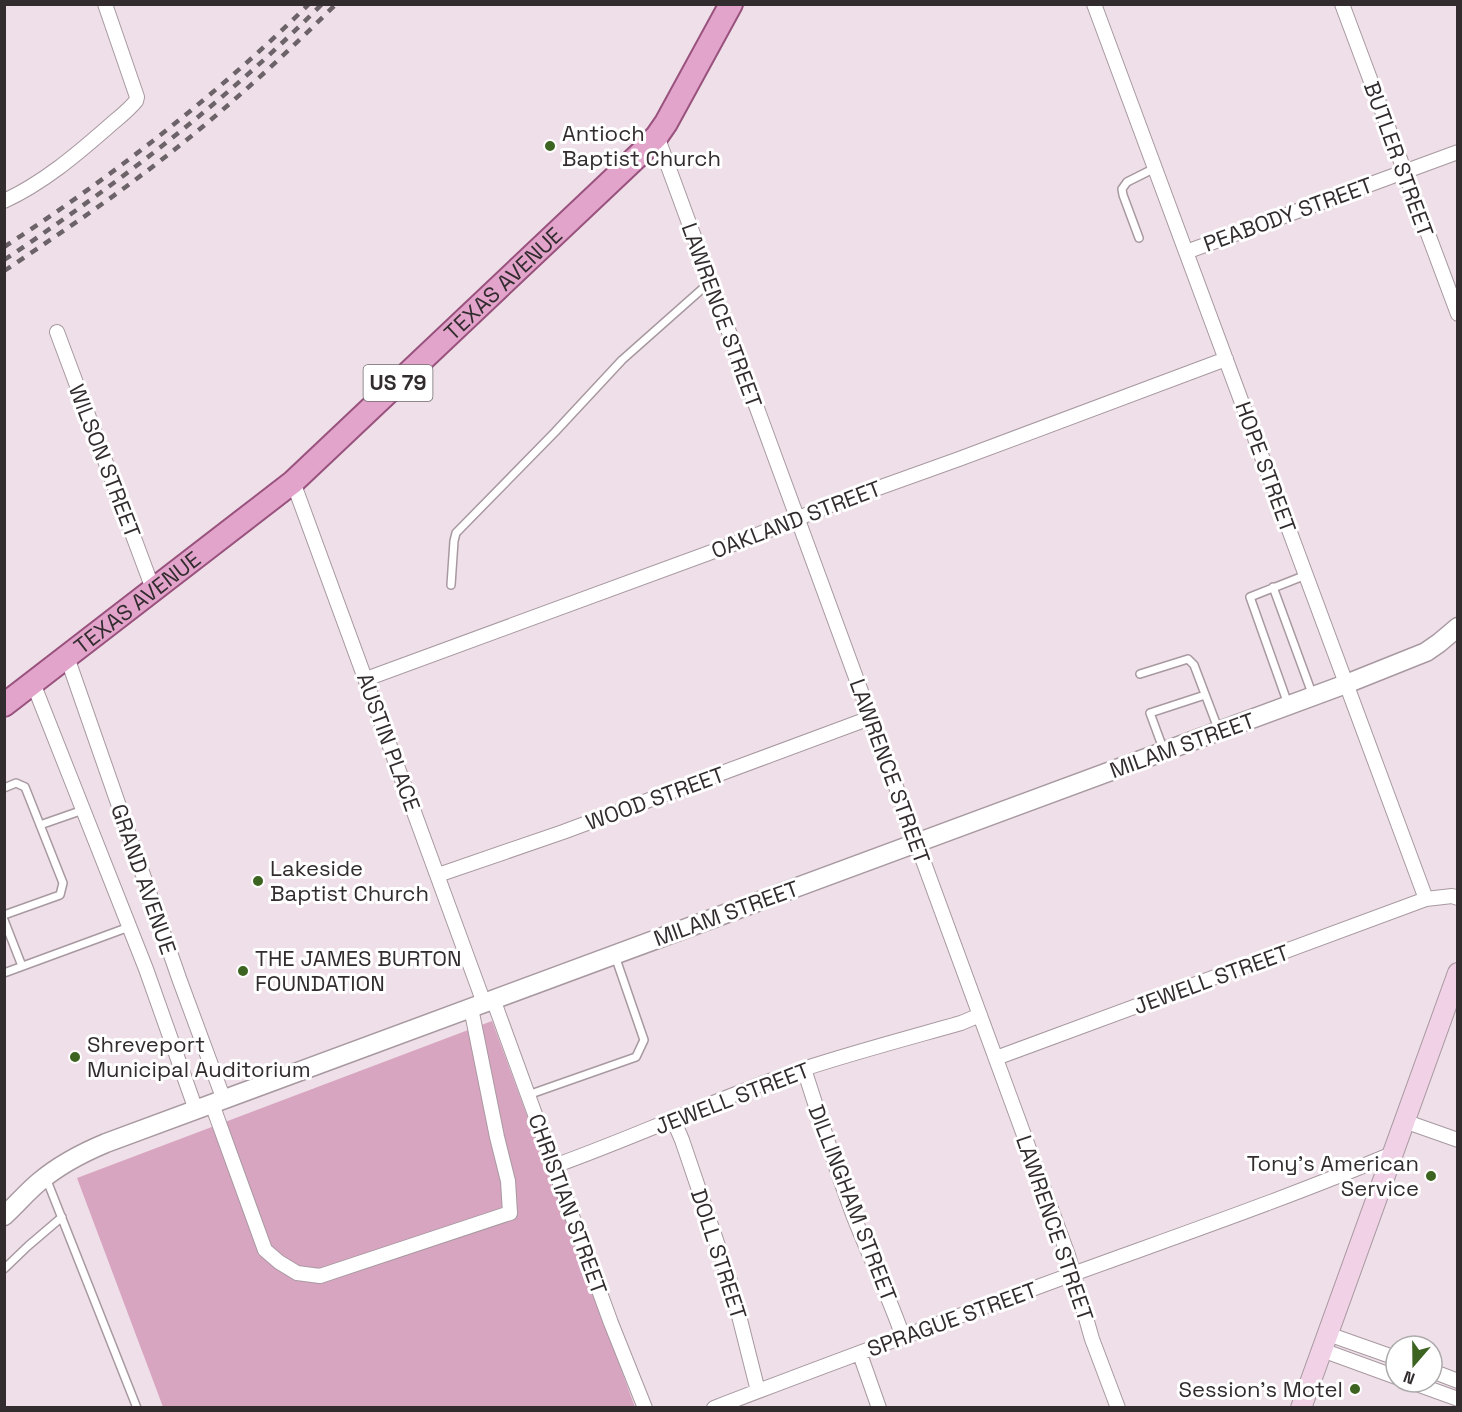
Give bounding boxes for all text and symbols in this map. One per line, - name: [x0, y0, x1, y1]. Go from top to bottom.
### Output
- street label: BUTLER STREET: [1358, 77, 1440, 241]
- place label: Antioch Baptist Church: [562, 119, 721, 172]
- marker: Antioch Baptist Church: [543, 139, 557, 153]
- street label: PEABODY STREET: [1199, 170, 1377, 258]
- street label: LAWRENCE STREET: [676, 219, 769, 411]
- street label: TEXAS AVENUE: [438, 221, 568, 346]
- road number: US 79: [364, 365, 432, 401]
- street label: WILSON STREET: [63, 380, 147, 542]
- street label: HOPE STREET: [1229, 397, 1303, 537]
- street label: OAKLAND STREET: [707, 474, 885, 564]
- street label: TEXAS AVENUE: [68, 545, 206, 660]
- street label: AUSTIN PLACE: [351, 669, 427, 815]
- street label: LAWRENCE STREET: [844, 675, 937, 867]
- street label: MILAM STREET: [1106, 706, 1258, 784]
- street label: WOOD STREET: [582, 760, 728, 836]
- street label: GRAND AVENUE: [105, 800, 183, 958]
- place label: Lakeside Baptist Church: [270, 854, 429, 907]
- marker: Lakeside Baptist Church: [251, 874, 265, 888]
- street label: MILAM STREET: [650, 874, 802, 952]
- street label: JEWELL STREET: [1129, 938, 1293, 1020]
- place label: THE JAMES BURTON FOUNDATION: [255, 944, 462, 997]
- marker: THE JAMES BURTON FOUNDATION: [236, 964, 250, 978]
- place label: Shreveport Municipal Auditorium: [87, 1030, 311, 1083]
- marker: Shreveport Municipal Auditorium: [68, 1050, 82, 1064]
- street label: JEWELL STREET: [651, 1056, 813, 1140]
- street label: DILLINGHAM STREET: [803, 1101, 904, 1306]
- street label: CHRISTIAN STREET: [522, 1110, 614, 1298]
- street label: LAWRENCE STREET: [1010, 1131, 1100, 1325]
- place label: Tony's American Service: [1247, 1149, 1419, 1202]
- marker: Tony's American Service: [1424, 1169, 1438, 1183]
- street label: DOLL STREET: [685, 1185, 753, 1323]
- street label: SPRAGUE STREET: [863, 1275, 1041, 1363]
- north arrow: [1384, 1334, 1444, 1394]
- text: N: [1400, 1366, 1418, 1389]
- place label: Session's Motel: [1178, 1375, 1343, 1403]
- marker: Session's Motel: [1348, 1382, 1362, 1396]

